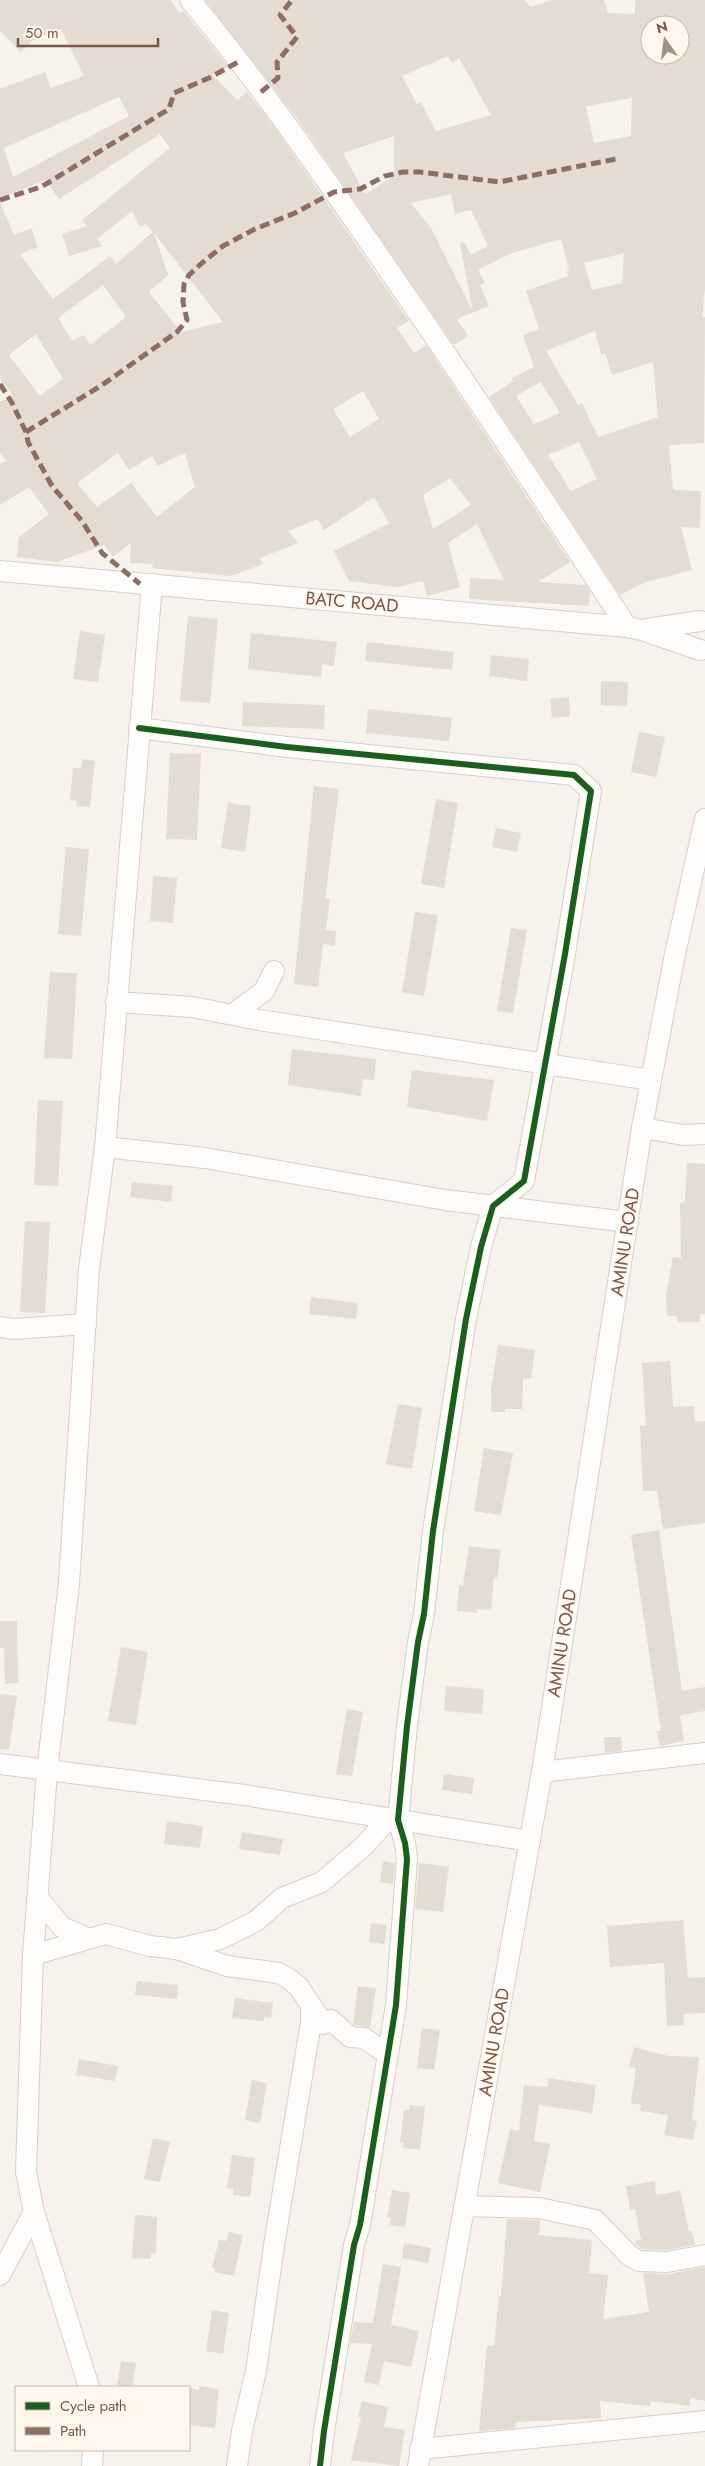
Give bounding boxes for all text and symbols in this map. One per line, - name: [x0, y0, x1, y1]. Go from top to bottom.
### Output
- scale bar: [18, 15, 158, 47]
- north arrow: [640, 15, 690, 65]
- text: N: [654, 16, 670, 38]
- text: 50 m: [25, 22, 59, 44]
- street label: BATC ROAD: [304, 585, 400, 619]
- street label: AMINU ROAD: [604, 1186, 646, 1298]
- street label: AMINU ROAD: [541, 1587, 583, 1699]
- street label: AMINU ROAD: [472, 1986, 516, 2098]
- legend: [15, 2386, 190, 2451]
- text: Cycle path: [60, 2395, 127, 2417]
- text: Path: [60, 2420, 86, 2442]

